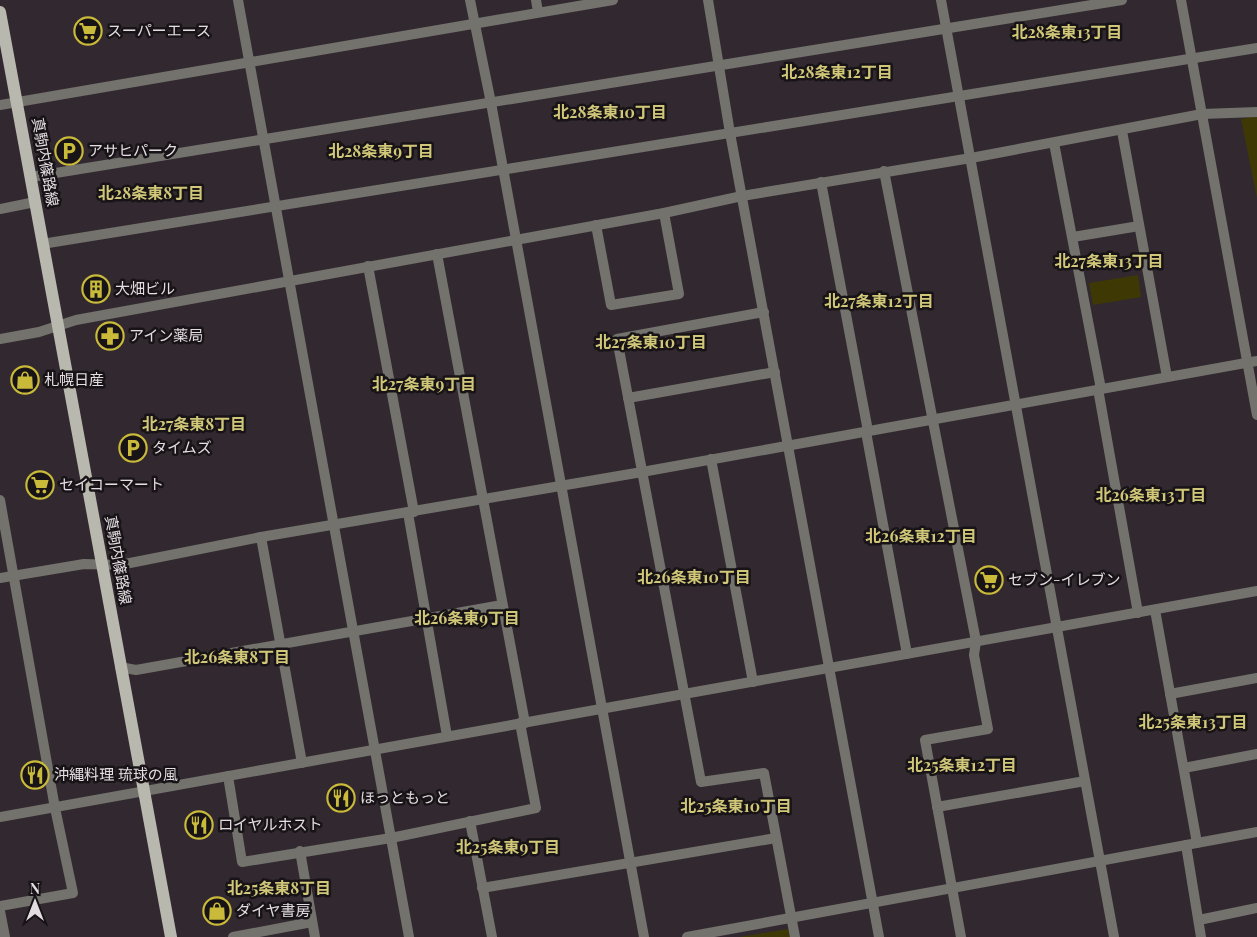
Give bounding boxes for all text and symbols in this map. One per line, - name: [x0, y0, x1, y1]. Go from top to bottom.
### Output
- supermarket icon: スーパーエース: [73, 16, 103, 46]
- place label: スーパーエース: [107, 20, 211, 40]
- district label: 北28条東13丁目: [1011, 21, 1123, 42]
- district label: 北28条東12丁目: [781, 61, 893, 82]
- district label: 北28条東10丁目: [553, 101, 667, 122]
- street label: 真駒内篠路線: [28, 116, 64, 208]
- parking icon: アサヒパーク: [54, 136, 84, 166]
- place label: アサヒパーク: [88, 140, 178, 160]
- district label: 北28条東9丁目: [328, 140, 434, 161]
- district label: 北28条東8丁目: [98, 182, 204, 203]
- district label: 北27条東13丁目: [1054, 250, 1164, 271]
- building icon: 大畑ビル: [81, 274, 111, 304]
- place label: 大畑ビル: [115, 278, 175, 298]
- district label: 北27条東12丁目: [824, 290, 934, 311]
- pharmacy icon: アイン薬局: [95, 321, 125, 351]
- place label: アイン薬局: [129, 325, 203, 345]
- district label: 北27条東10丁目: [595, 331, 707, 352]
- shop icon: 札幌日産: [10, 365, 40, 395]
- place label: 札幌日産: [44, 369, 104, 389]
- district label: 北27条東9丁目: [372, 373, 476, 394]
- district label: 北27条東8丁目: [142, 413, 246, 434]
- parking icon: タイムズ: [118, 433, 148, 463]
- place label: タイムズ: [152, 437, 212, 457]
- supermarket icon: セイコーマート: [25, 470, 55, 500]
- place label: セイコーマート: [59, 474, 164, 494]
- district label: 北26条東13丁目: [1095, 484, 1207, 505]
- street label: 真駒内篠路線: [101, 514, 137, 606]
- district label: 北26条東12丁目: [865, 525, 977, 546]
- supermarket icon: セブン-イレブン: [974, 565, 1004, 595]
- district label: 北26条東10丁目: [637, 566, 751, 587]
- place label: セブン-イレブン: [1008, 569, 1121, 589]
- district label: 北26条東9丁目: [414, 607, 520, 628]
- district label: 北26条東8丁目: [184, 646, 290, 667]
- district label: 北25条東13丁目: [1138, 711, 1248, 732]
- district label: 北25条東12丁目: [907, 754, 1017, 775]
- restaurant icon: 沖縄料理 琉球の風: [20, 760, 50, 790]
- place label: 沖縄料理 琉球の風: [54, 764, 178, 784]
- restaurant icon: ほっともっと: [326, 783, 356, 813]
- place label: ほっともっと: [360, 787, 450, 807]
- district label: 北25条東10丁目: [680, 795, 792, 816]
- restaurant icon: ロイヤルホスト: [184, 810, 214, 840]
- place label: ロイヤルホスト: [218, 814, 323, 834]
- district label: 北25条東9丁目: [456, 836, 560, 857]
- north arrow: [10, 877, 60, 927]
- district label: 北25条東8丁目: [227, 877, 331, 898]
- text: N: [30, 879, 40, 898]
- shop icon: ダイヤ書房: [202, 896, 232, 926]
- place label: ダイヤ書房: [236, 900, 311, 920]

